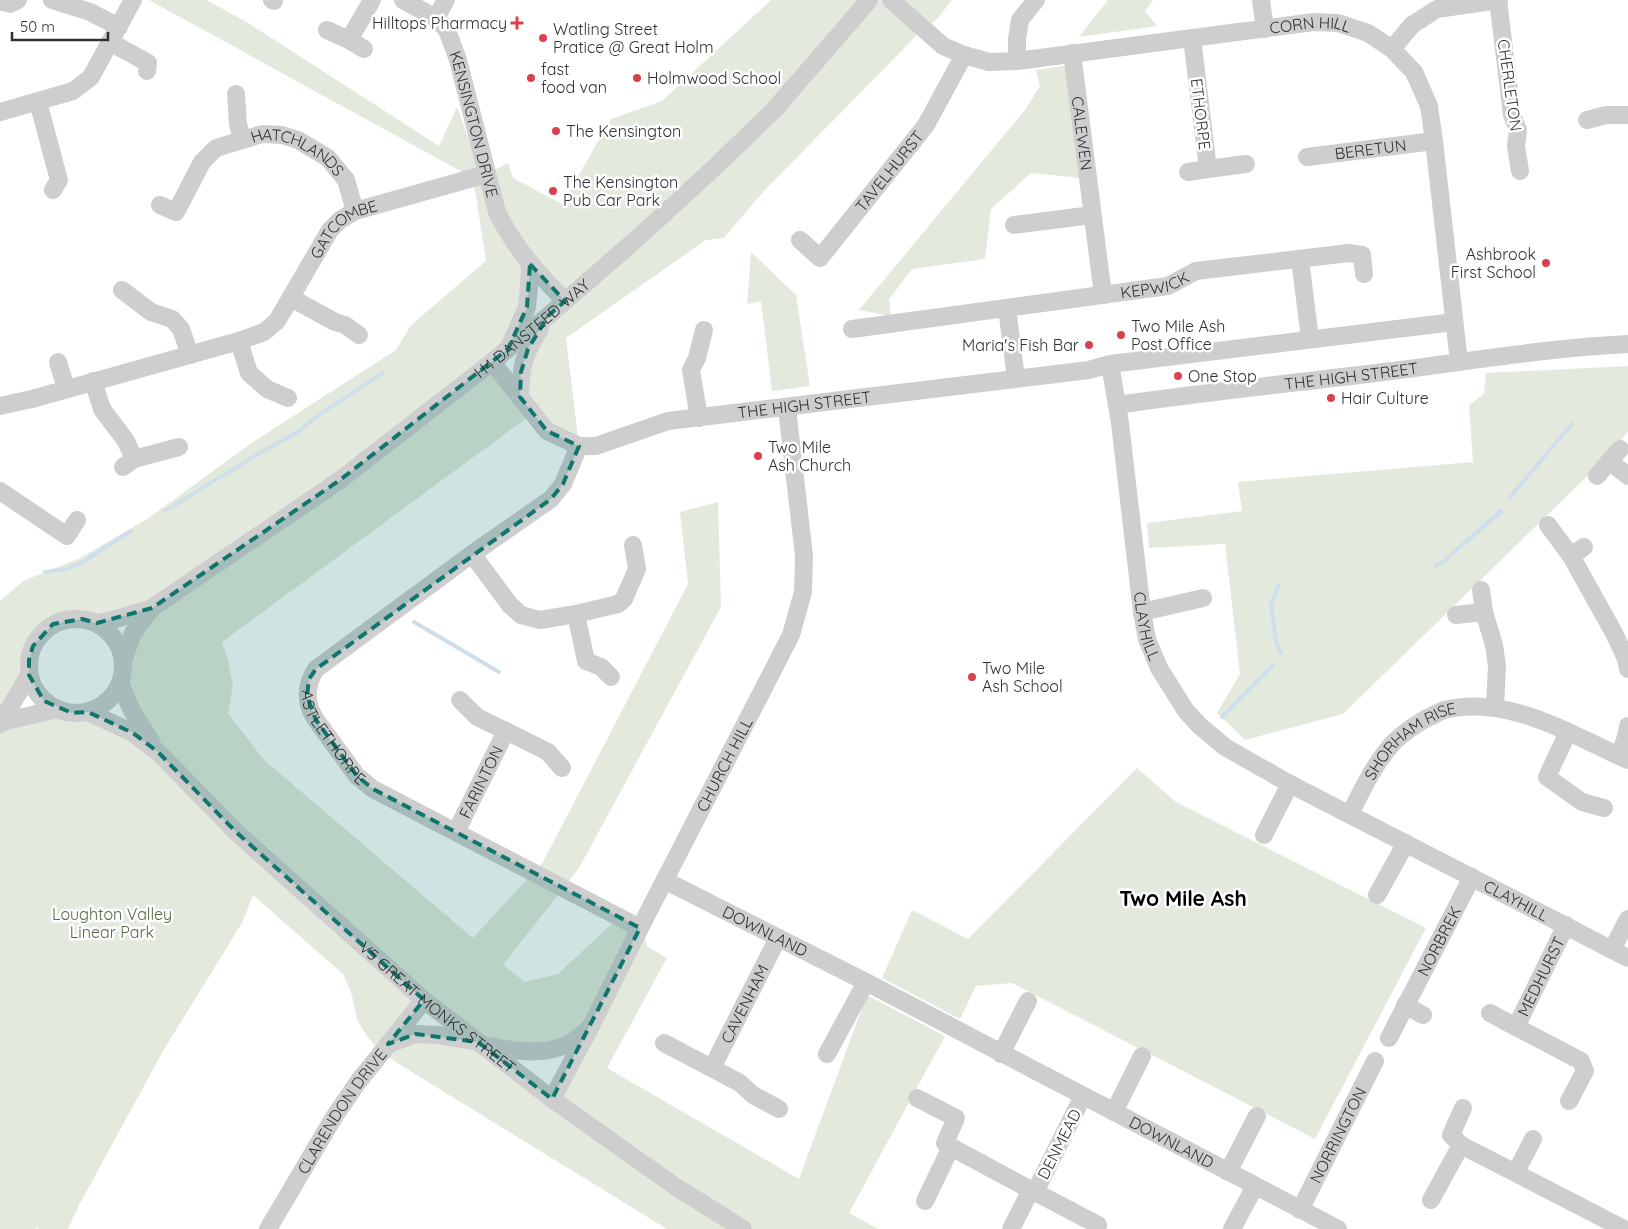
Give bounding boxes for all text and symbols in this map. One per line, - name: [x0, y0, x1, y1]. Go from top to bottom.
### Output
- scale bar: [12, 10, 109, 42]
- street label: CORN HILL: [1268, 12, 1354, 38]
- place label: Hilltops Pharmacy: [372, 13, 507, 33]
- text: 50 m: [20, 17, 55, 36]
- marker: Hilltops Pharmacy: [511, 17, 523, 29]
- place label: Watling Street Pratice @ Great Holm: [553, 19, 714, 57]
- marker: Watling Street Pratice @ Great Holm: [537, 32, 549, 44]
- street label: CHERLETON: [1494, 38, 1526, 132]
- street label: KENSINGTON DRIVE: [445, 48, 503, 200]
- place label: fast food van: [541, 59, 607, 97]
- place label: Holmwood School: [647, 68, 781, 88]
- marker: fast food van: [525, 72, 537, 84]
- marker: Holmwood School: [631, 72, 643, 84]
- street label: ETHORPE: [1187, 77, 1215, 151]
- street label: CALEWEN: [1068, 95, 1097, 172]
- place label: The Kensington: [566, 121, 681, 141]
- street label: HATCHLANDS: [248, 124, 349, 180]
- marker: The Kensington: [550, 125, 562, 137]
- street label: TAVELHURST: [851, 126, 928, 216]
- street label: BERETUN: [1333, 135, 1408, 163]
- place label: The Kensington Pub Car Park: [563, 172, 678, 210]
- marker: The Kensington Pub Car Park: [547, 185, 559, 197]
- street label: GATCOMBE: [306, 195, 379, 262]
- place label: Ashbrook First School: [1451, 244, 1536, 282]
- marker: Ashbrook First School: [1540, 257, 1552, 269]
- street label: KEPWICK: [1119, 267, 1193, 302]
- street label: H4 DANSTEED WAY: [470, 274, 594, 382]
- place label: Two Mile Ash Post Office: [1131, 316, 1225, 354]
- marker: Two Mile Ash Post Office: [1115, 329, 1127, 341]
- place label: Maria's Fish Bar: [962, 335, 1079, 355]
- marker: Maria's Fish Bar: [1083, 339, 1095, 351]
- street label: THE HIGH STREET: [1283, 358, 1420, 394]
- place label: One Stop: [1188, 366, 1257, 386]
- marker: One Stop: [1172, 370, 1184, 382]
- street label: THE HIGH STREET: [736, 386, 873, 423]
- place label: Hair Culture: [1341, 388, 1429, 408]
- marker: Hair Culture: [1325, 392, 1337, 404]
- place label: Two Mile Ash Church: [768, 437, 851, 475]
- marker: Two Mile Ash Church: [752, 450, 764, 462]
- street label: CLAYHILL: [1130, 591, 1165, 664]
- place label: Two Mile Ash School: [982, 658, 1063, 696]
- marker: Two Mile Ash School: [966, 671, 978, 683]
- street label: ASTLETHORPE: [298, 690, 370, 789]
- street label: SHORHAM RISE: [1360, 698, 1457, 783]
- street label: CHURCH HILL: [692, 714, 757, 815]
- street label: FARINTON: [454, 742, 507, 821]
- street label: CLAYHILL: [1480, 875, 1552, 926]
- district label: Two Mile Ash: [1119, 885, 1247, 911]
- street label: DOWNLAND: [719, 901, 811, 961]
- street label: NORBREK: [1413, 903, 1465, 979]
- park label: Loughton Valley Linear Park: [52, 904, 172, 942]
- street label: MEDHURST: [1513, 933, 1569, 1019]
- street label: V5 GREAT MONKS STREET: [355, 937, 520, 1078]
- street label: CAVENHAM: [716, 961, 773, 1047]
- street label: CLARENDON DRIVE: [293, 1045, 391, 1177]
- street label: NORRINGTON: [1305, 1084, 1370, 1186]
- street label: DENMEAD: [1033, 1105, 1085, 1183]
- street label: DOWNLAND: [1126, 1112, 1217, 1172]

